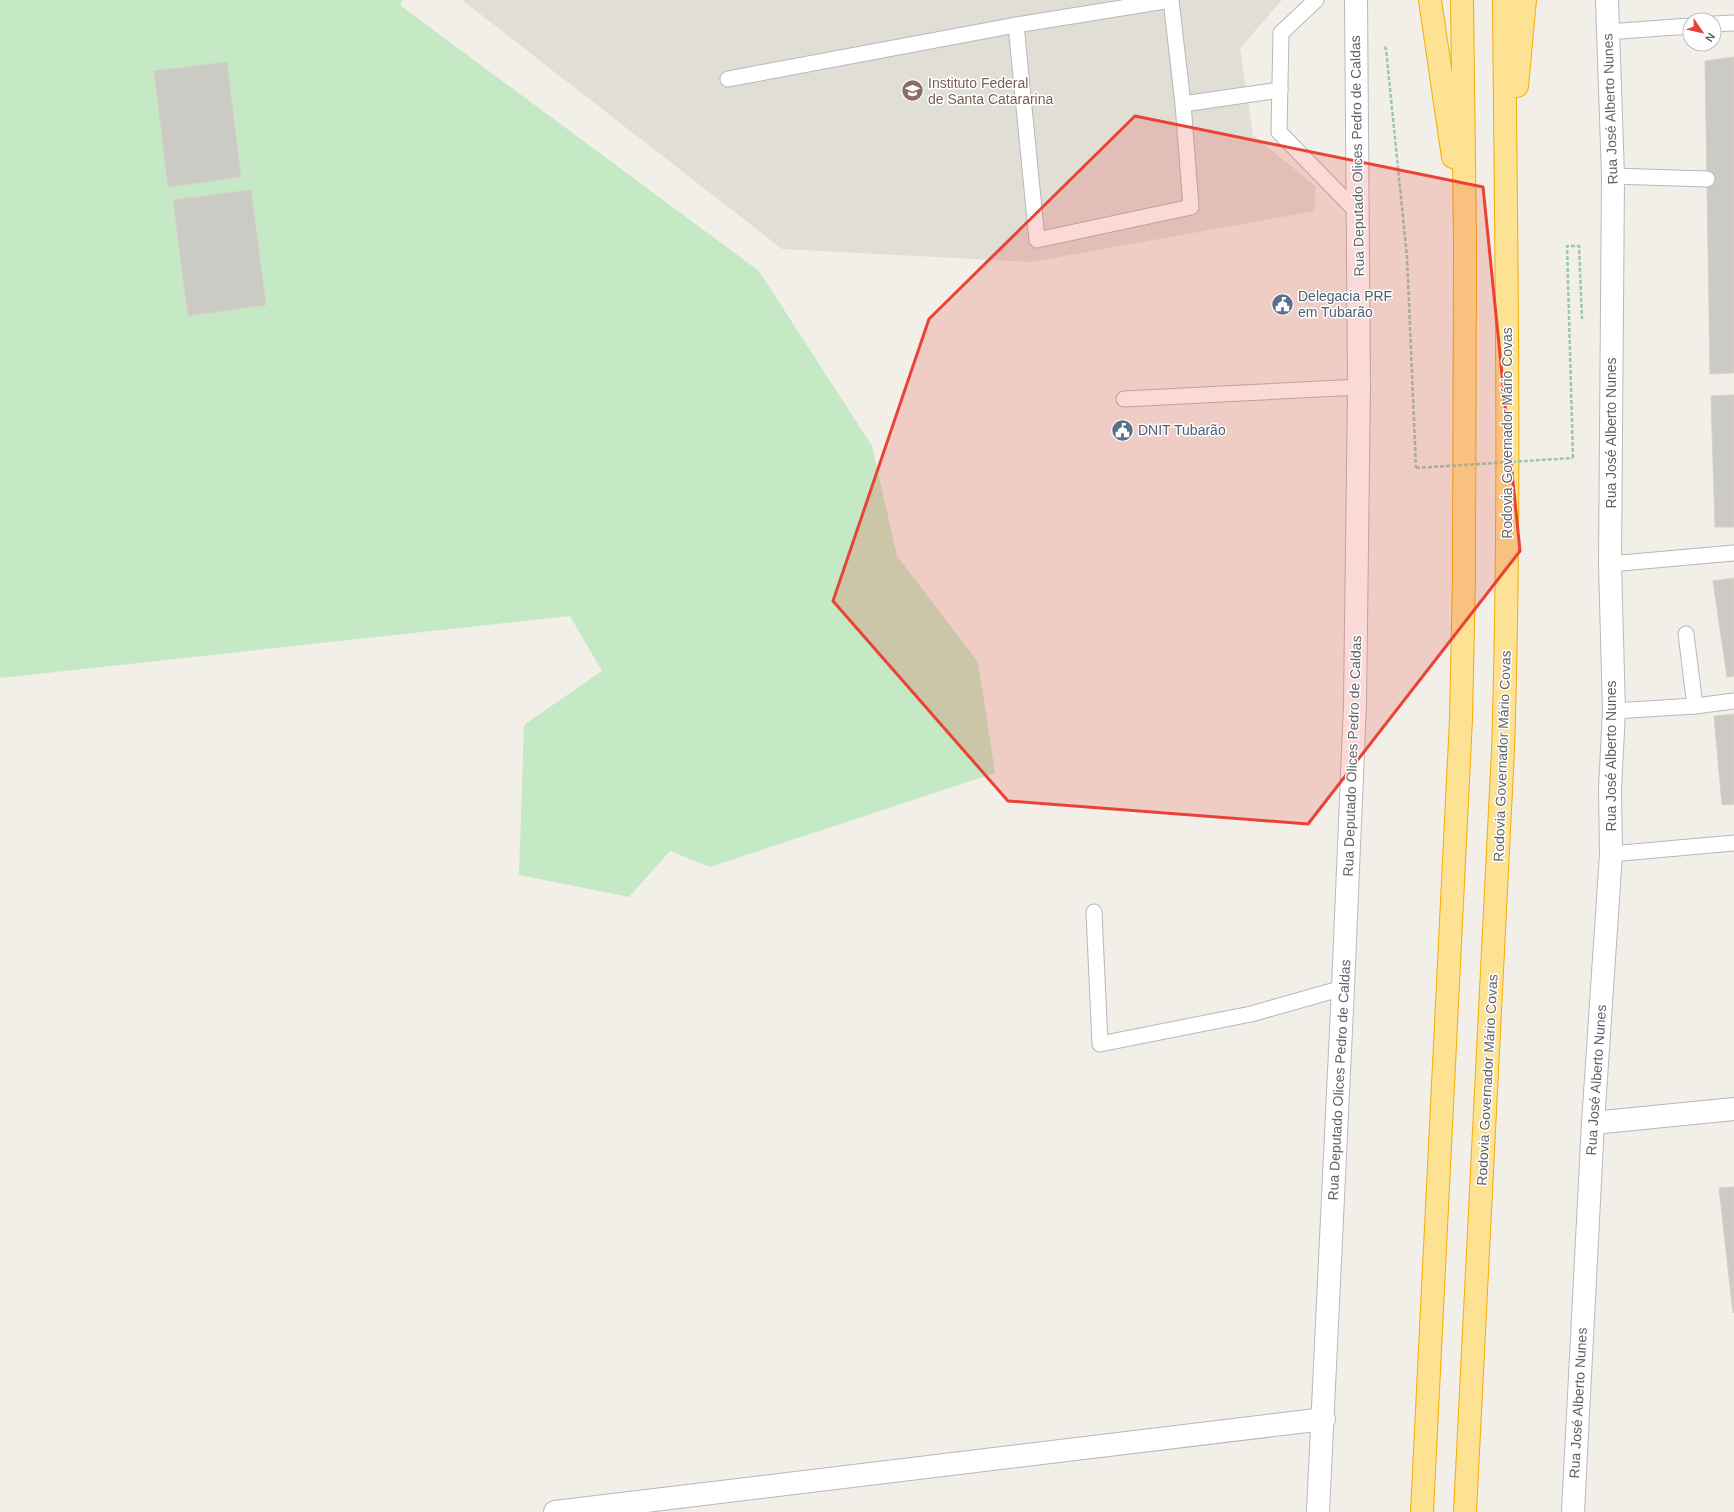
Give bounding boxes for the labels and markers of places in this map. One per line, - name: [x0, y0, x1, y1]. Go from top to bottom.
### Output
- place label: Instituto Federal de Santa Catararina: [928, 75, 1054, 107]
- school or university icon: Instituto Federal de Santa Catararina: [900, 78, 926, 104]
- place label: Delegacia PRF em Tubarão: [1298, 288, 1392, 320]
- public building icon: Delegacia PRF em Tubarão: [1270, 291, 1296, 317]
- public building icon: DNIT Tubarão: [1109, 417, 1135, 443]
- place label: DNIT Tubarão: [1138, 422, 1226, 438]

